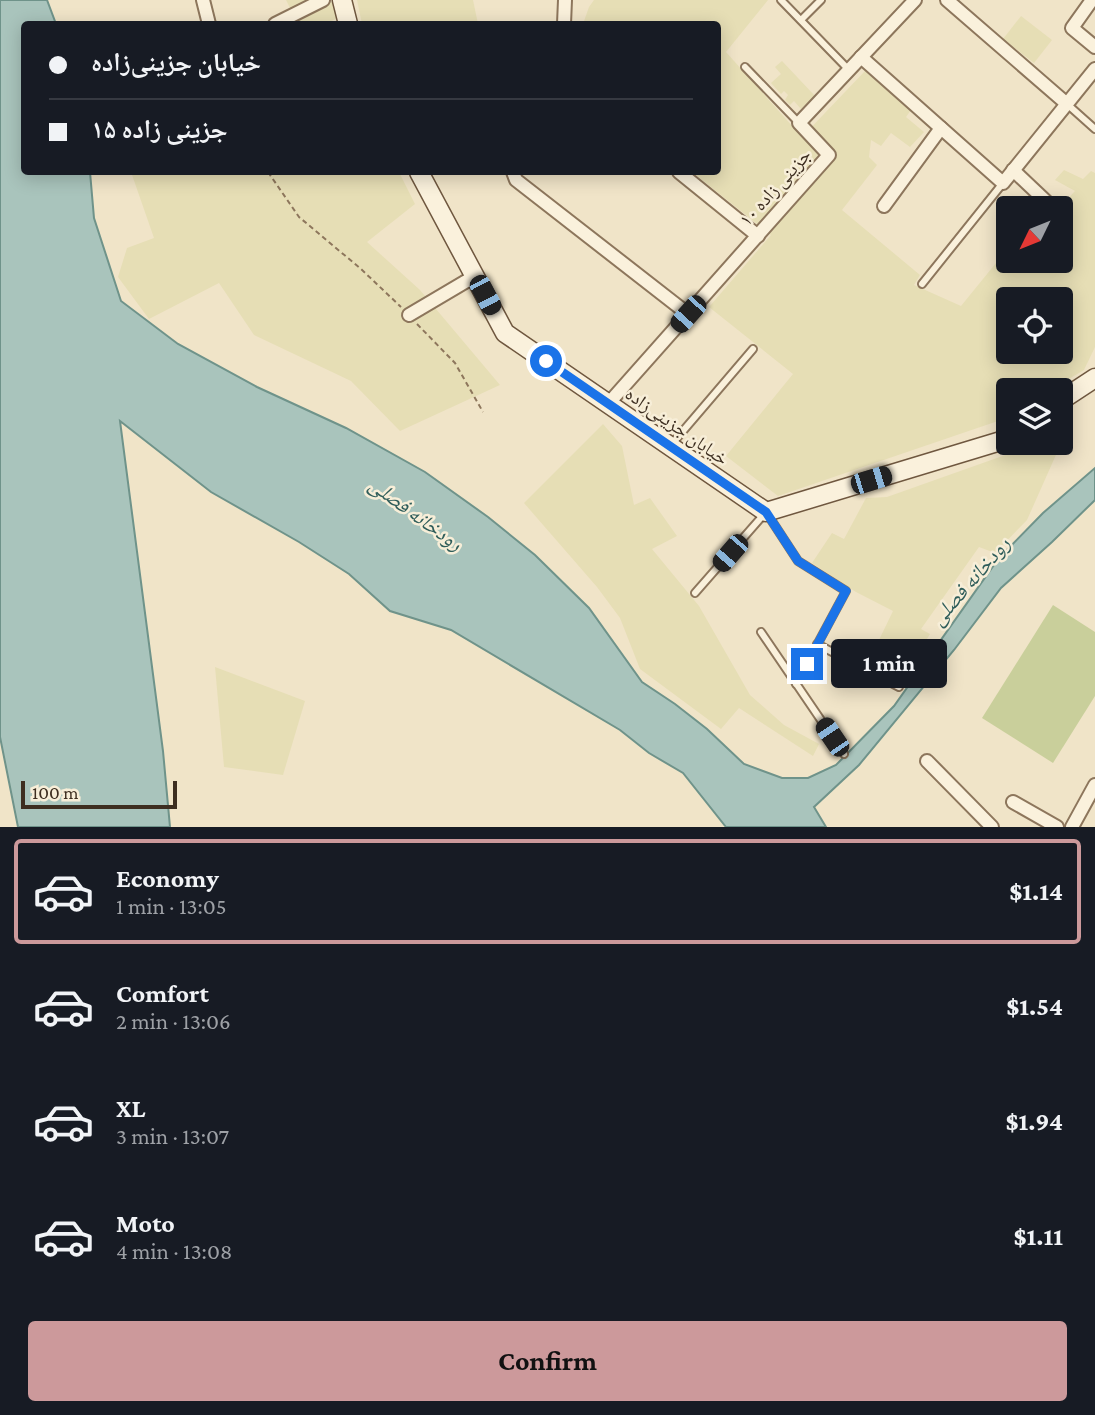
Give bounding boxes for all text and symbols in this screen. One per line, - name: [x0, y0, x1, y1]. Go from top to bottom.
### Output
- text: خیابان جزینی‌زاده: [91, 48, 261, 77]
- text: جزینی زاده ۱۵: [91, 115, 228, 144]
- street label: جزینی زاده ۱۰: [735, 144, 816, 231]
- north arrow: [996, 196, 1073, 273]
- map controls: [996, 196, 1073, 455]
- car: [466, 272, 505, 318]
- button: locate: [996, 287, 1073, 364]
- car: [667, 291, 710, 337]
- route start: [530, 345, 562, 377]
- button: layers: [996, 378, 1073, 455]
- street label: خیابان جزینی‌زاده: [621, 383, 733, 470]
- car: [848, 464, 895, 496]
- water label: رودخانه فصلی: [364, 472, 467, 557]
- car: [709, 530, 752, 576]
- water label: رودخانه فصلی: [925, 532, 1016, 631]
- callout: 1 min: [832, 640, 947, 688]
- route end: [791, 648, 823, 680]
- text: 1 min: [863, 650, 915, 676]
- car: [812, 714, 853, 760]
- scale bar: [21, 778, 177, 810]
- text: 100 m: [32, 782, 79, 803]
- icon: car: [32, 860, 95, 923]
- text: Economy: [116, 864, 219, 893]
- text: $1.14: [1009, 877, 1063, 906]
- text: 1 min · 13:05: [116, 893, 227, 919]
- icon: car: [32, 975, 95, 1038]
- text: Comfort: [116, 979, 209, 1008]
- text: $1.54: [1006, 992, 1063, 1021]
- text: 2 min · 13:06: [116, 1008, 231, 1034]
- icon: car: [32, 1090, 95, 1153]
- text: XL: [116, 1094, 145, 1123]
- text: $1.94: [1006, 1107, 1063, 1136]
- text: 3 min · 13:07: [116, 1123, 229, 1149]
- icon: car: [32, 1205, 95, 1268]
- text: Moto: [116, 1209, 175, 1238]
- text: $1.11: [1014, 1222, 1063, 1251]
- text: 4 min · 13:08: [116, 1238, 232, 1264]
- button: Confirm: [28, 1321, 1067, 1401]

